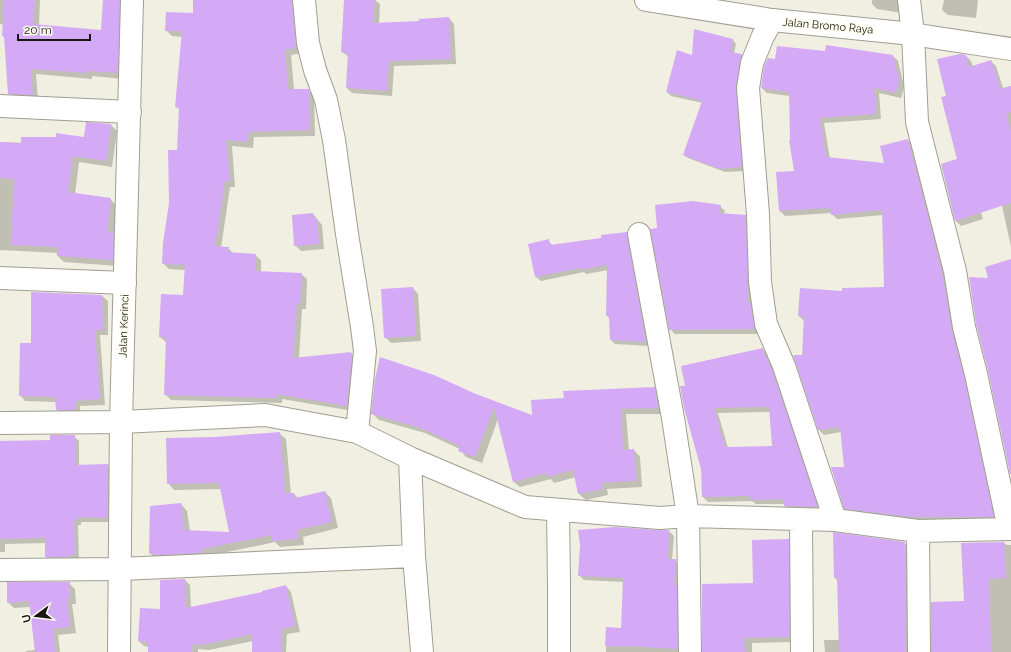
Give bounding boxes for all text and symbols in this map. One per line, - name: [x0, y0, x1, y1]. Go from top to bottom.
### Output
- scale bar: [18, 16, 90, 42]
- street label: Jalan Bromo Raya: [782, 16, 874, 36]
- text: 20 m: [24, 23, 52, 37]
- street label: Jalan Kerinci: [116, 294, 132, 358]
- north arrow: [16, 596, 56, 636]
- text: U: [19, 613, 34, 624]

